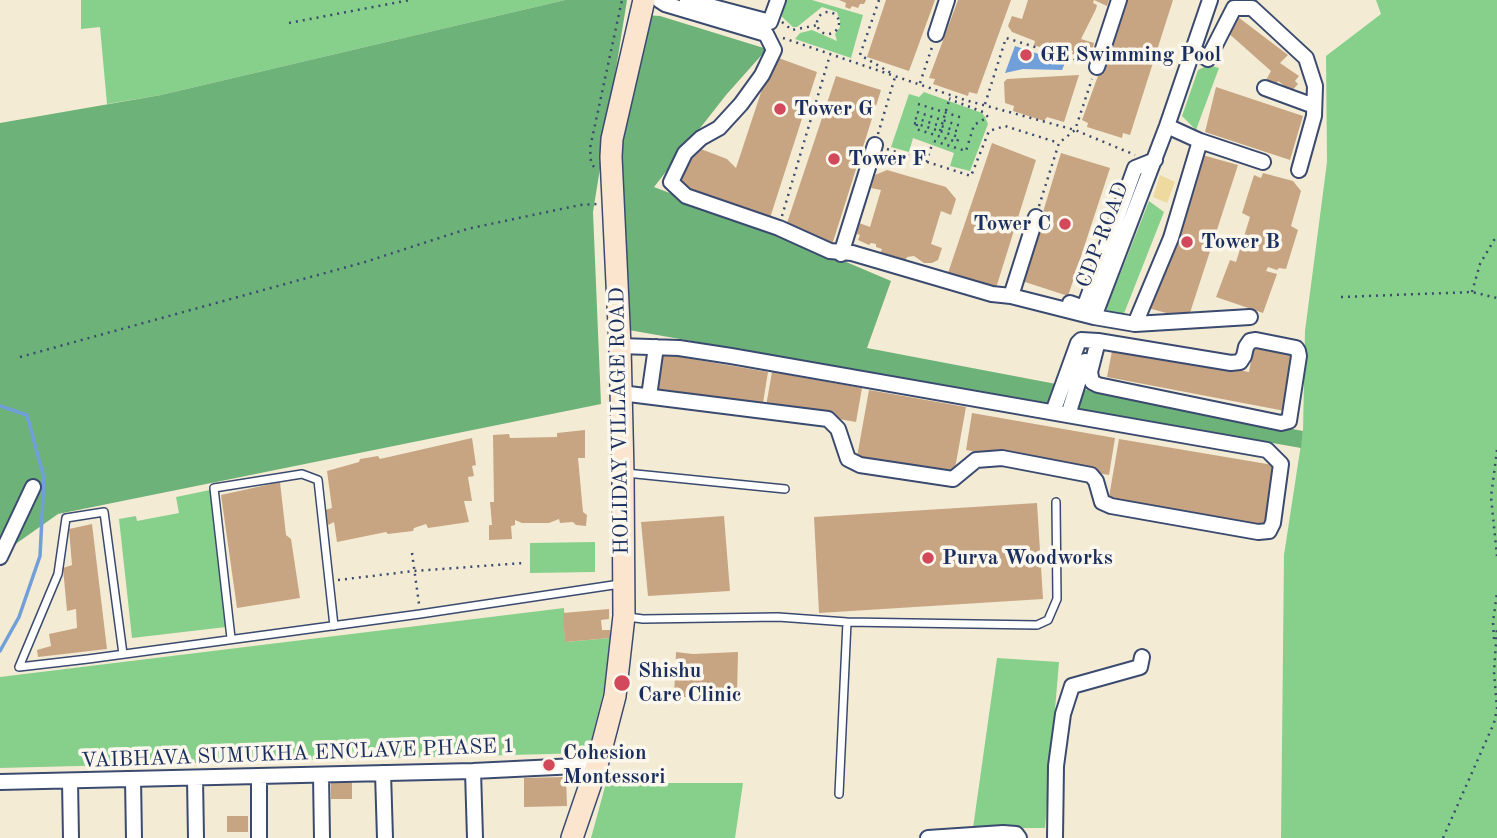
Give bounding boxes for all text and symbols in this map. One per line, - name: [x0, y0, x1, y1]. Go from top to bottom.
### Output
- place label: GE Swimming Pool: [1040, 42, 1221, 68]
- marker: GE Swimming Pool: [1018, 47, 1034, 63]
- place label: Tower G: [794, 96, 873, 122]
- marker: Tower G: [772, 101, 788, 117]
- place label: Tower F: [848, 146, 926, 172]
- marker: Tower F: [826, 151, 842, 167]
- street label: CDP ROAD: [1071, 178, 1135, 292]
- place label: Tower C: [973, 211, 1051, 237]
- marker: Tower C: [1057, 216, 1073, 232]
- place label: Tower B: [1201, 229, 1280, 255]
- marker: Tower B: [1179, 234, 1195, 250]
- street label: HOLIDAY VILLAGE ROAD: [605, 287, 635, 555]
- place label: Purva Woodworks: [942, 545, 1113, 571]
- marker: Purva Woodworks: [920, 550, 936, 566]
- place label: Shishu Care Clinic: [638, 658, 742, 708]
- marker: Shishu Care Clinic: [612, 673, 632, 693]
- street label: VAIBHAVA SUMUKHA ENCLAVE PHASE 1: [81, 734, 515, 774]
- place label: Cohesion Montessori: [563, 740, 665, 790]
- marker: Cohesion Montessori: [541, 757, 557, 773]

